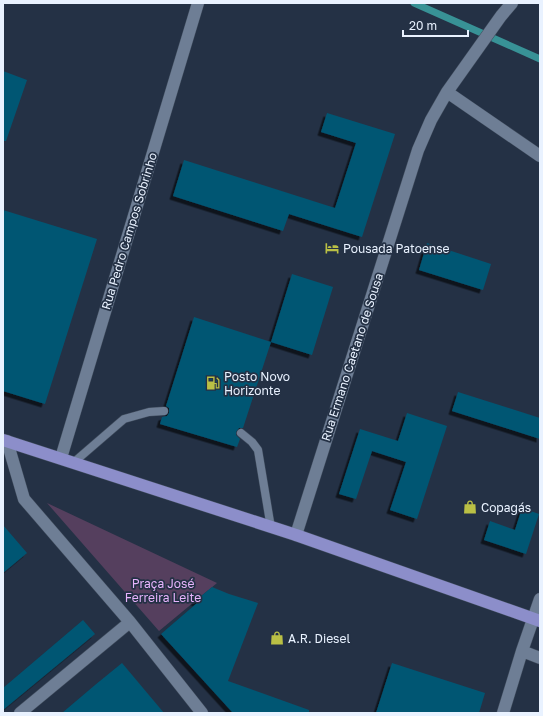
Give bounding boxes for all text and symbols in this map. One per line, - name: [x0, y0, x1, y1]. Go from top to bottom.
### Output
- scale bar: [403, 12, 468, 38]
- text: 20 m: [409, 18, 437, 33]
- street label: Rua Pedro Campos Sobrinho: [98, 151, 160, 311]
- hotel icon: Pousada Patoense: [324, 240, 340, 256]
- place label: Pousada Patoense: [343, 241, 450, 256]
- street label: Rua Ermano Caetano de Sousa: [318, 271, 386, 443]
- place label: Posto Novo Horizonte: [224, 369, 290, 398]
- fuel station icon: Posto Novo Horizonte: [205, 375, 221, 391]
- shop icon: Copagás: [462, 499, 478, 515]
- place label: Copagás: [481, 500, 531, 515]
- park label: Praça José Ferreira Leite: [125, 576, 201, 605]
- shop icon: A.R. Diesel: [269, 630, 285, 646]
- place label: A.R. Diesel: [288, 631, 350, 646]

